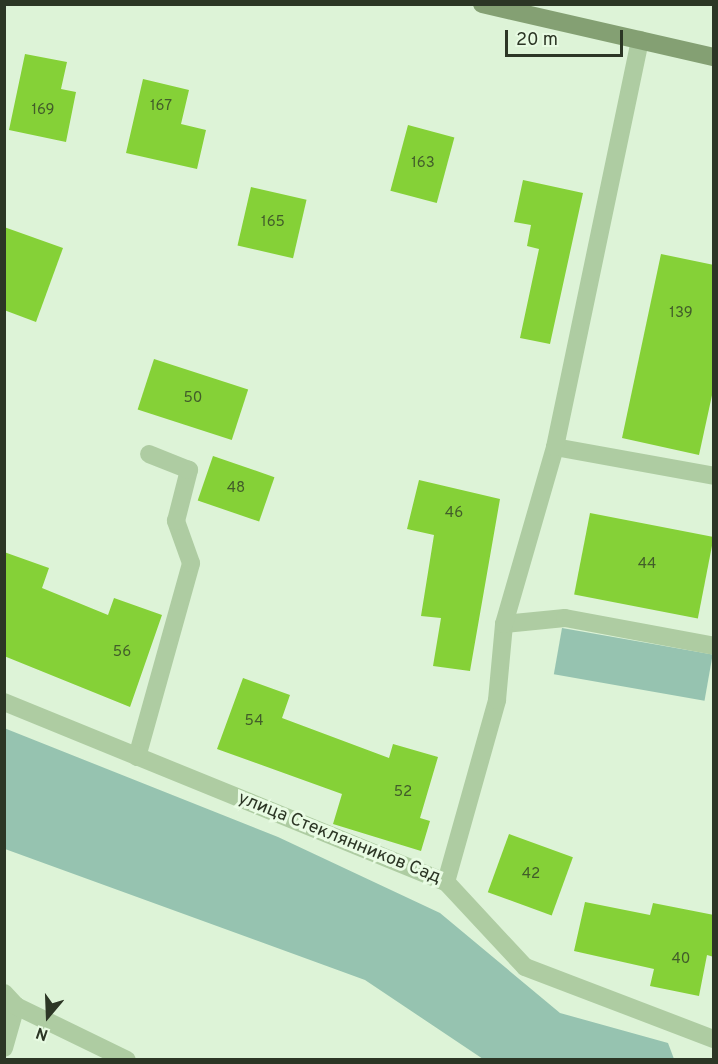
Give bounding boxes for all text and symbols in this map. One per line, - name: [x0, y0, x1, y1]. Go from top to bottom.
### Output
- scale bar: [508, 18, 626, 56]
- text: 20 m: [516, 29, 558, 52]
- house number: 167: [150, 98, 172, 116]
- house number: 169: [32, 102, 54, 120]
- house number: 163: [411, 155, 435, 173]
- house number: 165: [261, 214, 285, 232]
- house number: 139: [669, 305, 693, 323]
- house number: 50: [184, 390, 202, 408]
- house number: 48: [227, 480, 245, 498]
- house number: 46: [445, 505, 463, 523]
- house number: 44: [638, 556, 656, 574]
- house number: 56: [113, 644, 131, 662]
- house number: 54: [245, 713, 263, 731]
- house number: 52: [394, 784, 412, 802]
- street label: улица Стеклянников Сад: [234, 788, 444, 890]
- house number: 42: [522, 866, 540, 884]
- house number: 40: [672, 951, 690, 969]
- north arrow: [18, 986, 78, 1046]
- text: N: [33, 1022, 51, 1044]

